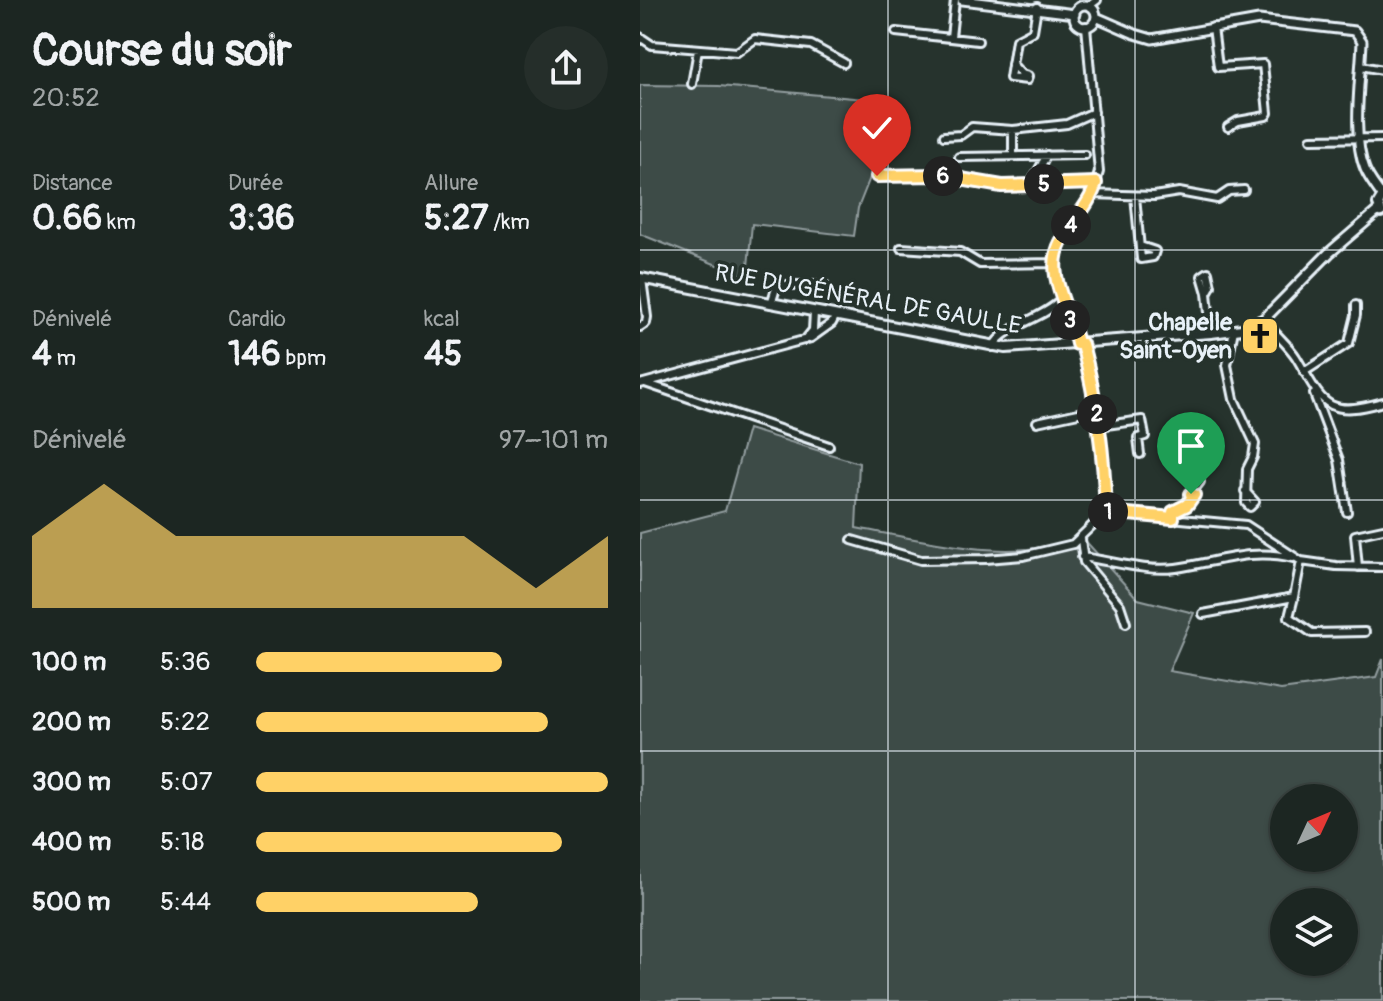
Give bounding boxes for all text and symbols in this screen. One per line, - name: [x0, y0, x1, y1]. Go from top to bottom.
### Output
- text: Course du soir: [32, 24, 292, 79]
- button: share: [524, 26, 608, 110]
- text: 20:52: [32, 82, 100, 114]
- pin: [843, 94, 911, 176]
- icon: check: [855, 106, 899, 150]
- pin: 6: [923, 156, 963, 196]
- text: 6: [937, 162, 949, 190]
- pin: 5: [1024, 164, 1064, 204]
- text: Distance: [32, 169, 112, 197]
- text: Durée: [228, 169, 283, 197]
- text: Allure: [424, 169, 478, 197]
- text: 5: [1038, 170, 1050, 198]
- text: 0.66: [32, 197, 102, 240]
- text: 3:36: [228, 197, 295, 240]
- text: 5:27: [424, 197, 489, 240]
- pin: 4: [1051, 205, 1091, 245]
- text: km: [102, 208, 136, 236]
- text: /km: [489, 208, 530, 236]
- text: 4: [1065, 211, 1077, 239]
- street label: RUE DU GÉNÉRAL DE GAULLE: [712, 258, 1023, 341]
- pin: 3: [1050, 300, 1090, 340]
- text: Dénivelé: [32, 305, 112, 333]
- text: Cardio: [228, 305, 286, 333]
- text: kcal: [424, 305, 460, 333]
- text: 3: [1064, 306, 1076, 334]
- place label: Chapelle Saint-Oyen: [1119, 308, 1233, 365]
- church icon: Chapelle Saint-Oyen: [1239, 315, 1281, 357]
- text: 4: [32, 333, 52, 376]
- text: 146: [228, 333, 281, 376]
- text: 45: [424, 333, 462, 376]
- text: m: [52, 344, 76, 372]
- text: bpm: [281, 344, 326, 372]
- pin: 2: [1077, 394, 1117, 434]
- text: 2: [1091, 400, 1103, 428]
- pin: [1157, 412, 1225, 494]
- text: Dénivelé: [32, 424, 127, 456]
- text: 97–101 m: [499, 424, 608, 456]
- icon: arrive: [1169, 424, 1213, 468]
- pin: 1: [1088, 492, 1128, 532]
- text: 1: [1104, 498, 1112, 526]
- text: 100 m: [32, 646, 106, 678]
- text: 5:36: [160, 646, 211, 678]
- text: 200 m: [32, 706, 111, 738]
- text: 5:22: [160, 706, 210, 738]
- text: 300 m: [32, 766, 111, 798]
- text: 5:07: [160, 766, 213, 798]
- north arrow: [1270, 784, 1358, 872]
- map controls: [1270, 784, 1358, 976]
- text: 400 m: [32, 826, 111, 858]
- text: 5:18: [160, 826, 204, 858]
- text: 500 m: [32, 886, 110, 918]
- text: 5:44: [160, 886, 211, 918]
- button: layers: [1270, 888, 1358, 976]

